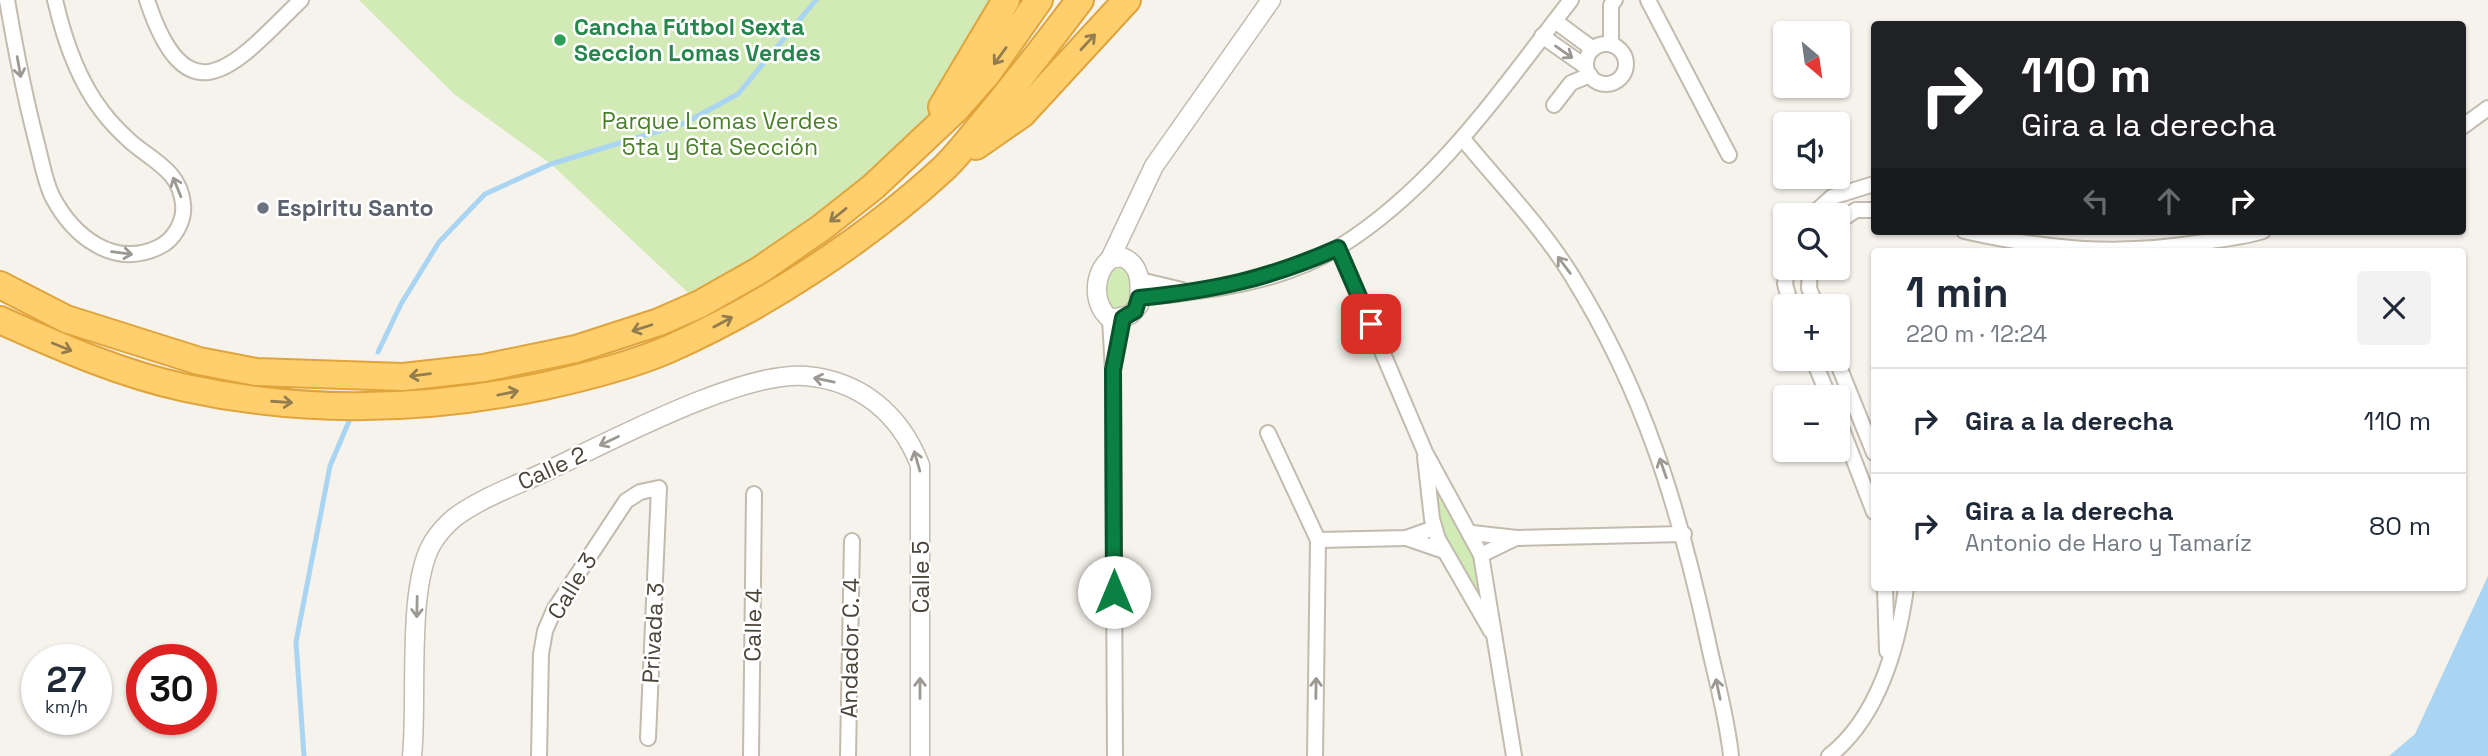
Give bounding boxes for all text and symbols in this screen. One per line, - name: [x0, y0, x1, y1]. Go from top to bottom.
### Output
- place label: Cancha Fútbol Sexta Seccion Lomas Verdes: [574, 12, 821, 68]
- north arrow: [1773, 21, 1850, 98]
- map controls: [1773, 21, 1850, 462]
- marker: Cancha Fútbol Sexta Seccion Lomas Verdes: [552, 32, 568, 48]
- one-way arrow: [1080, 34, 1097, 51]
- text: 110 m: [2021, 44, 2151, 106]
- one-way arrow: [1554, 45, 1573, 59]
- one-way arrow: [993, 46, 1007, 65]
- icon: right: [1906, 49, 1997, 140]
- one-way arrow: [13, 55, 26, 78]
- text: Gira a la derecha: [2021, 105, 2276, 145]
- park label: Parque Lomas Verdes 5ta y 6ta Sección: [602, 106, 838, 162]
- button: sound: [1773, 112, 1850, 189]
- one-way arrow: [170, 176, 183, 198]
- icon: left: [2077, 182, 2115, 220]
- icon: ahead: [2150, 182, 2188, 220]
- icon: right: [2223, 182, 2261, 220]
- place label: Espiritu Santo: [277, 193, 434, 223]
- marker: Espiritu Santo: [255, 200, 271, 216]
- button: search: [1773, 203, 1850, 280]
- one-way arrow: [829, 207, 848, 222]
- one-way arrow: [110, 247, 133, 260]
- one-way arrow: [1556, 256, 1571, 274]
- text: 1 min: [1906, 266, 2009, 319]
- button: close: [2357, 271, 2431, 345]
- pin: [1341, 294, 1401, 354]
- button: +: [1773, 294, 1850, 371]
- icon: arrive: [1352, 305, 1390, 343]
- one-way arrow: [713, 315, 733, 329]
- text: 220 m · 12:24: [1906, 319, 2047, 349]
- one-way arrow: [631, 323, 653, 335]
- one-way arrow: [51, 341, 73, 354]
- one-way arrow: [409, 369, 432, 382]
- one-way arrow: [813, 372, 836, 386]
- button: −: [1773, 385, 1850, 462]
- one-way arrow: [496, 386, 519, 399]
- one-way arrow: [270, 396, 293, 409]
- icon: right: [1906, 402, 1944, 440]
- text: Gira a la derecha: [1965, 404, 2174, 438]
- text: 110 m: [2364, 404, 2431, 438]
- one-way arrow: [599, 436, 620, 449]
- street label: Calle 2: [513, 439, 591, 497]
- one-way arrow: [910, 450, 923, 473]
- one-way arrow: [1656, 458, 1668, 480]
- text: Gira a la derecha: [1965, 494, 2174, 528]
- icon: right: [1906, 507, 1944, 545]
- text: 80 m: [2369, 509, 2431, 543]
- text: Antonio de Haro y Tamaríz: [1965, 528, 2252, 558]
- street label: Calle 5: [906, 541, 936, 613]
- street label: Calle 3: [540, 547, 604, 625]
- position arrow: [1077, 555, 1151, 629]
- street label: Andador C. 4: [834, 578, 866, 718]
- street label: Privada 3: [635, 582, 671, 684]
- street label: Calle 4: [737, 588, 769, 662]
- one-way arrow: [410, 595, 424, 618]
- speed limit sign: 30: [126, 644, 217, 735]
- text: 27: [47, 658, 86, 702]
- one-way arrow: [913, 677, 927, 700]
- one-way arrow: [1309, 677, 1323, 700]
- one-way arrow: [1711, 678, 1724, 701]
- text: km/h: [45, 695, 88, 718]

